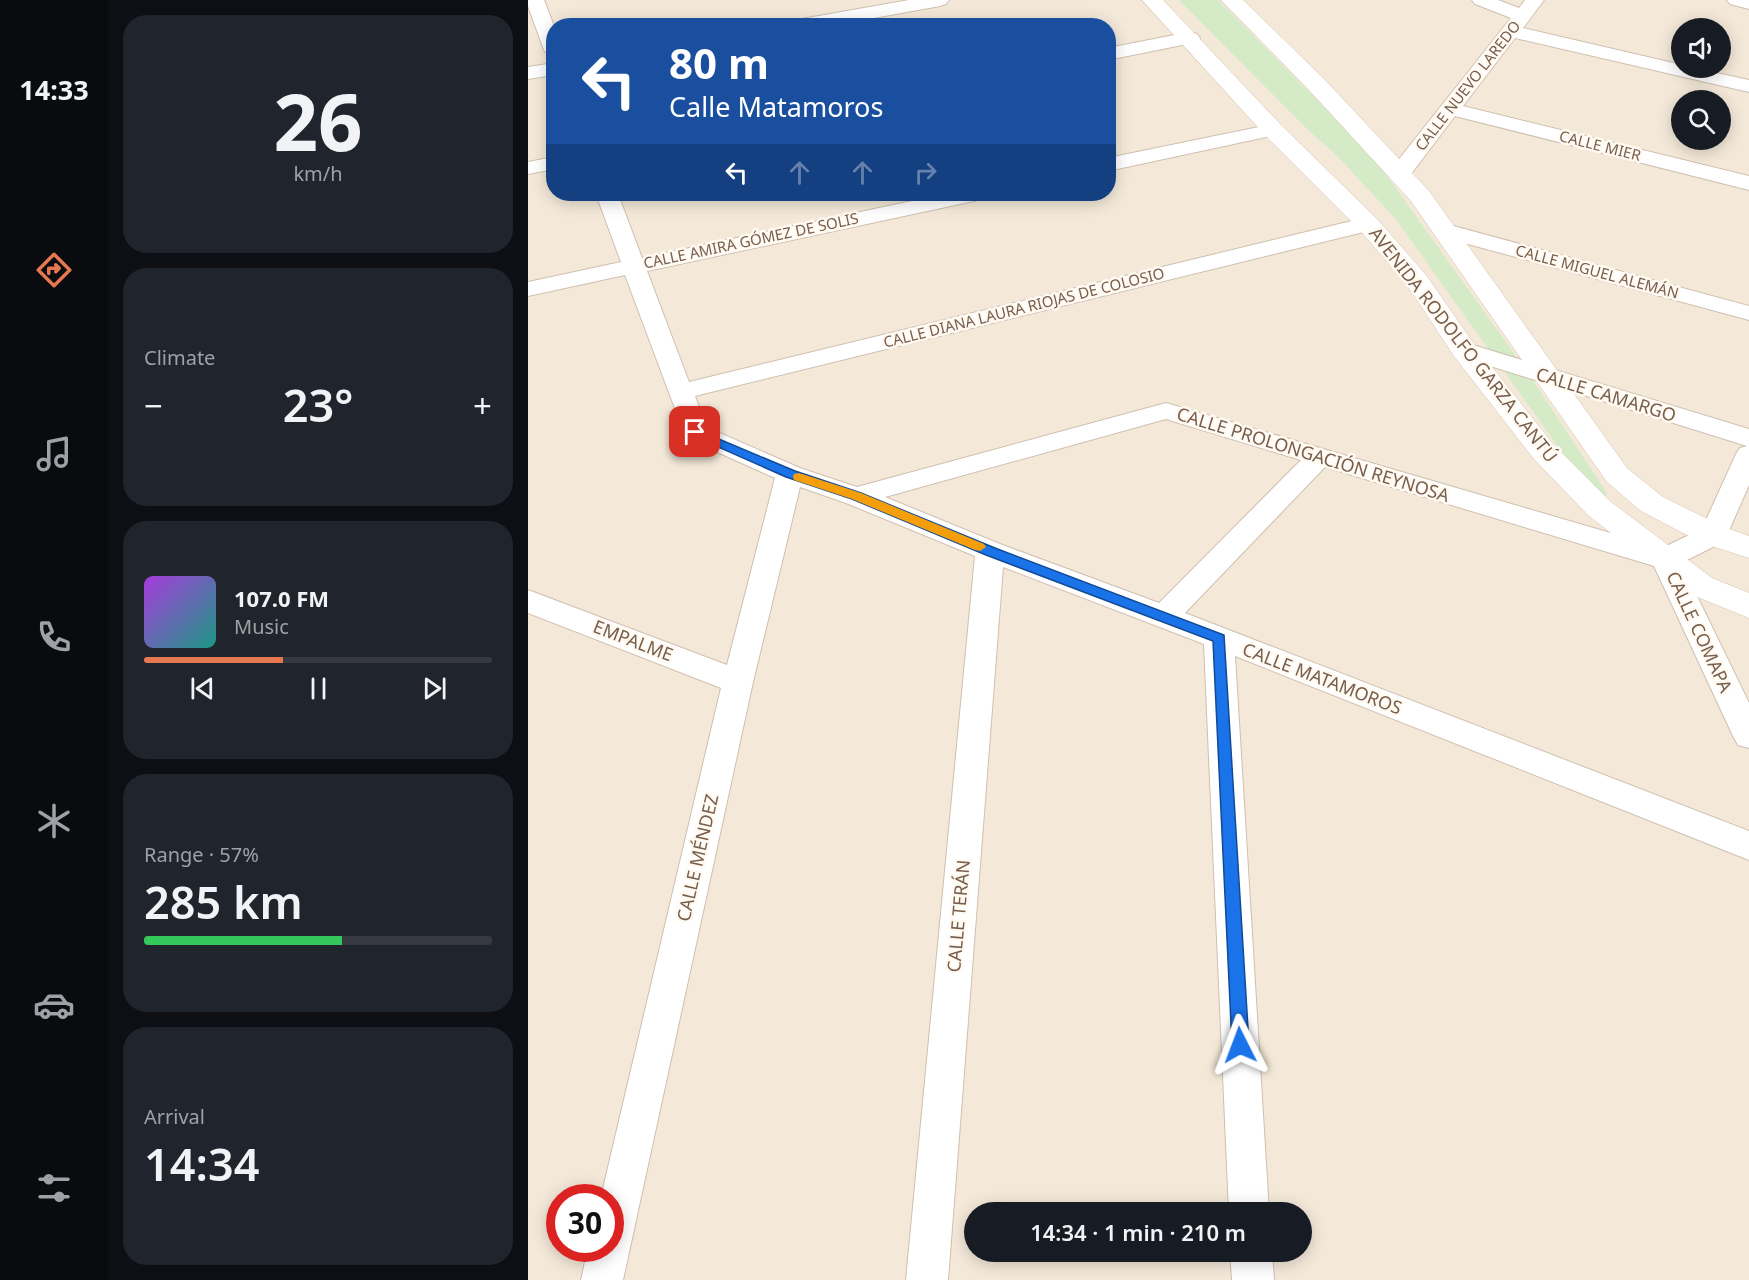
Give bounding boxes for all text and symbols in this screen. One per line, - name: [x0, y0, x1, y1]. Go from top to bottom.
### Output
- street label: CALLE NUEVO LAREDO: [1410, 16, 1524, 155]
- map controls: [1671, 18, 1731, 150]
- button: sound: [1671, 18, 1731, 78]
- text: 80 m: [669, 34, 769, 91]
- icon: left: [570, 42, 648, 120]
- text: 26: [273, 68, 363, 174]
- text: 14:33: [19, 71, 89, 108]
- text: Calle Matamoros: [669, 88, 883, 125]
- button: search: [1671, 90, 1731, 150]
- street label: CALLE MIER: [1557, 125, 1644, 165]
- icon: left: [720, 156, 753, 189]
- icon: ahead: [783, 156, 816, 189]
- icon: ahead: [846, 156, 879, 189]
- icon: right: [909, 156, 942, 189]
- text: km/h: [293, 160, 343, 187]
- street label: CALLE AMIRA GÓMEZ DE SOLIS: [641, 207, 860, 273]
- street label: AVENIDA RODOLFO GARZA CANTÚ: [1364, 222, 1563, 467]
- street label: CALLE MIGUEL ALEMÁN: [1513, 240, 1681, 302]
- icon: directions: [33, 249, 75, 291]
- street label: CALLE DIANA LAURA RIOJAS DE COLOSIO: [881, 262, 1166, 352]
- text: Climate: [144, 344, 215, 371]
- street label: CALLE CAMARGO: [1533, 361, 1679, 427]
- text: 23°: [283, 374, 353, 435]
- text: −: [144, 383, 163, 428]
- text: +: [473, 383, 492, 428]
- street label: CALLE PROLONGACIÓN REYNOSA: [1174, 401, 1453, 507]
- pin: [669, 406, 720, 457]
- icon: arrive: [678, 415, 711, 448]
- icon: music: [33, 433, 75, 475]
- street label: CALLE COMAPA: [1661, 567, 1739, 696]
- text: 107.0 FM: [234, 583, 329, 613]
- text: Music: [234, 613, 289, 640]
- street label: EMPALME: [590, 614, 677, 666]
- icon: phone: [33, 616, 75, 658]
- street label: CALLE MATAMOROS: [1239, 637, 1406, 720]
- icon: previous: [186, 672, 219, 705]
- icon: pause: [302, 672, 335, 705]
- icon: next: [418, 672, 451, 705]
- street label: CALLE MÉNDEZ: [671, 792, 723, 924]
- icon: climate: [33, 800, 75, 842]
- text: Range · 57%: [144, 841, 259, 868]
- street label: CALLE TERÁN: [941, 859, 975, 973]
- text: 285 km: [144, 871, 303, 932]
- icon: car: [33, 984, 75, 1026]
- position arrow: [1208, 1013, 1272, 1077]
- text: Arrival: [144, 1103, 205, 1130]
- text: 14:34: [144, 1133, 259, 1194]
- icon: filters: [33, 1167, 75, 1209]
- speed limit sign: 30: [546, 1184, 624, 1262]
- text: 14:34 · 1 min · 210 m: [1030, 1217, 1246, 1247]

